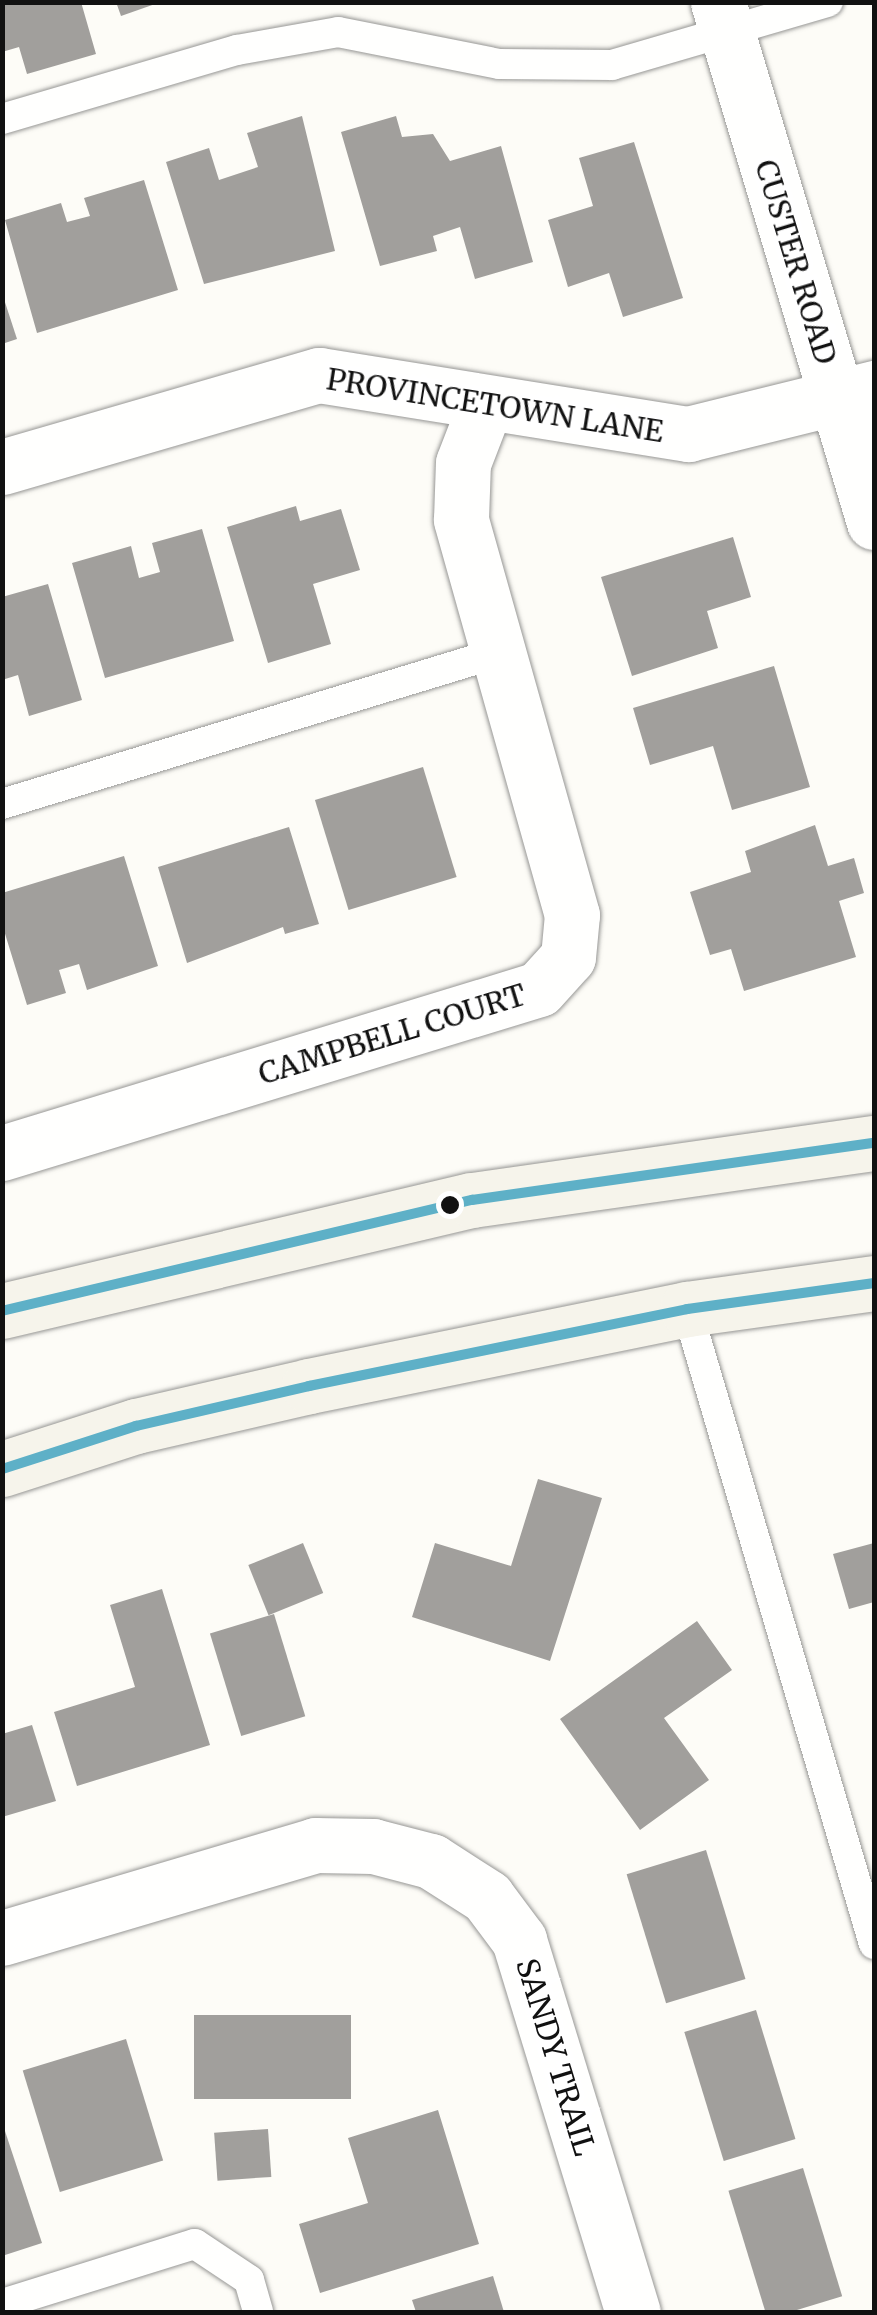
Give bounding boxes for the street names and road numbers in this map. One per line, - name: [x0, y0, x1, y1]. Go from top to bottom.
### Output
- street label: CUSTER ROAD: [748, 155, 844, 369]
- street label: PROVINCETOWN LANE: [324, 361, 666, 449]
- street label: CAMPBELL COURT: [254, 976, 530, 1092]
- street label: SANDY TRAIL: [509, 1954, 603, 2160]

